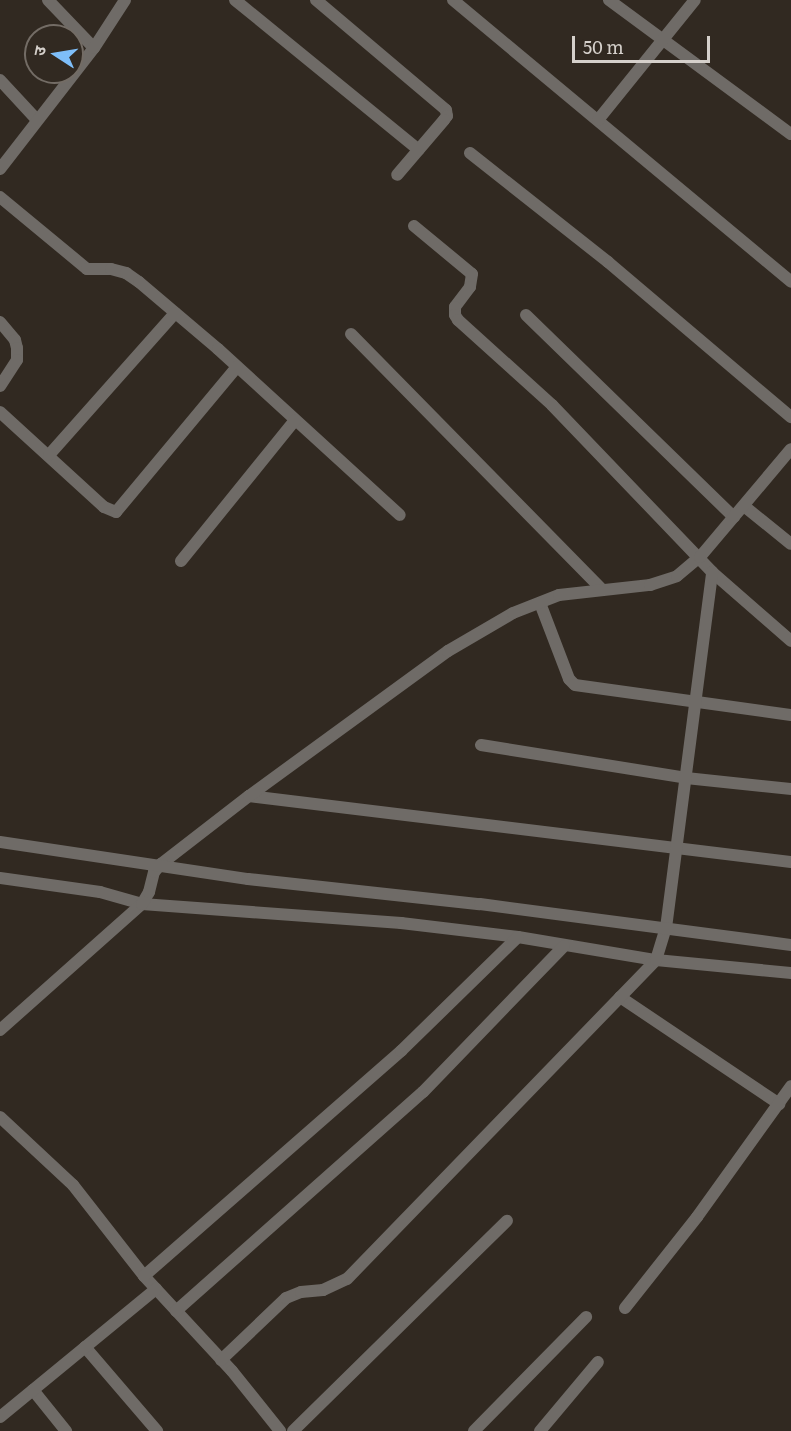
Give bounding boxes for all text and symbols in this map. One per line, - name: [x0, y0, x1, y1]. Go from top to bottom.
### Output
- north arrow: [24, 24, 84, 84]
- scale bar: [575, 24, 713, 62]
- text: 50 m: [583, 33, 624, 60]
- text: उ: [26, 44, 51, 58]

